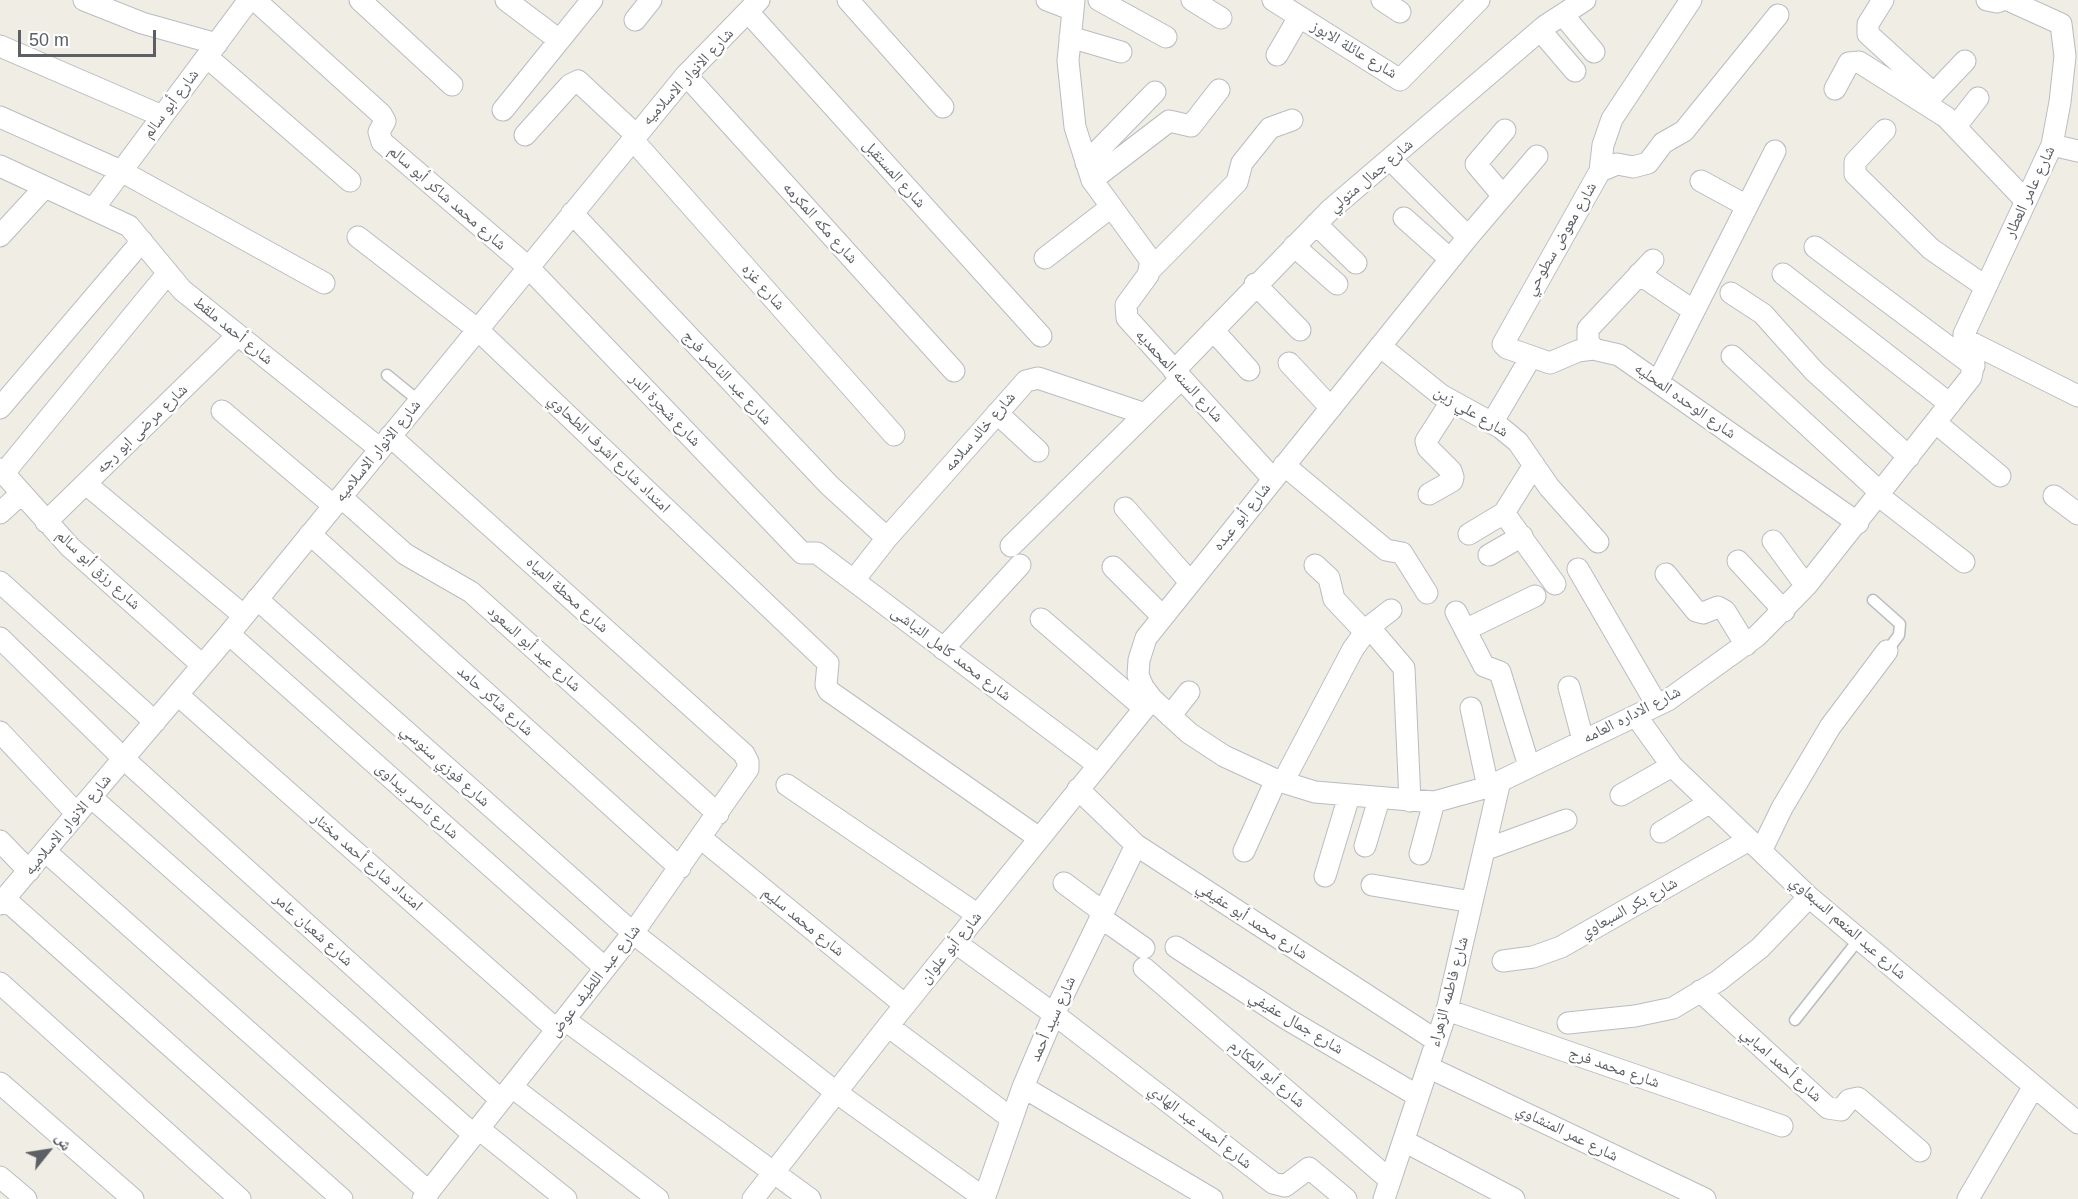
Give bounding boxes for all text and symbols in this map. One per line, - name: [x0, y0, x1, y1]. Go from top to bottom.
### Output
- street label: شارع عائلة الابوز: [1307, 17, 1401, 83]
- scale bar: [21, 18, 159, 56]
- street label: شارع الانوار الاسلاميه: [638, 24, 738, 130]
- text: 50 m: [29, 30, 69, 50]
- street label: شارع أبو سالم: [139, 66, 203, 142]
- street label: شارع جمال متولي: [1325, 135, 1417, 217]
- street label: شارع المستقبل: [858, 136, 930, 212]
- street label: شارع محمد شاكر أبو سالم: [384, 142, 510, 254]
- street label: شارع عامر العطار: [2000, 143, 2060, 241]
- street label: شارع مكه المكرمه: [778, 178, 862, 268]
- street label: شارع معوض سطوحي: [1521, 179, 1601, 299]
- street label: شارع غزه: [737, 260, 789, 314]
- street label: شارع أحمد ملقط: [189, 293, 277, 369]
- street label: شارع السنه المحمديه: [1131, 325, 1227, 427]
- street label: شارع عبد الناصر فرج: [678, 327, 776, 429]
- street label: شارع الوحده المحليه: [1630, 359, 1740, 443]
- street label: شارع شجرة الدر: [625, 369, 705, 451]
- street label: شارع مرضى ابو رجه: [92, 380, 192, 478]
- street label: شارع علي زين: [1430, 382, 1512, 442]
- street label: شارع خالد سلامه: [940, 388, 1020, 476]
- street label: امتداد شارع اشرف الطحاوي: [544, 391, 674, 517]
- street label: شارع الانوار الاسلاميه: [331, 396, 425, 506]
- street label: شارع أبو عبده: [1209, 479, 1275, 555]
- street label: شارع رزق أبو سالم: [52, 526, 144, 614]
- street label: شارع محطة المياه: [522, 553, 612, 637]
- street label: شارع عيد أبو السعود: [483, 602, 585, 696]
- street label: شارع محمد كامل النباشى: [887, 603, 1015, 705]
- street label: شارع شاكر حامد: [453, 662, 537, 740]
- street label: شارع الاداره العامه: [1580, 682, 1684, 748]
- street label: شارع فوزي سنوسي: [396, 721, 494, 811]
- street label: شارع ناصر بيداوى: [371, 758, 463, 844]
- street label: شارع الانوار الاسلاميه: [20, 771, 116, 879]
- street label: امتداد شارع أحمد مختار: [308, 809, 426, 915]
- street label: شارع عبد المنعم السبعاوي: [1786, 872, 1910, 984]
- street label: شارع بكر السبعاوي: [1577, 873, 1681, 943]
- street label: شارع محمد أبو عفيفي: [1193, 878, 1311, 964]
- street label: شارع محمد سليم: [758, 883, 848, 961]
- street label: شارع شعبان عامر: [269, 889, 357, 971]
- street label: شارع أبو علوان: [916, 908, 986, 988]
- street label: شارع عبد اللطيف عوض: [545, 921, 645, 1041]
- street label: شارع فاطمه الزهراء: [1425, 935, 1473, 1049]
- street label: شارع سيد أحمد: [1026, 973, 1080, 1065]
- street label: شارع جمال عفيفي: [1245, 987, 1347, 1059]
- street label: شارع أحمد امبابي: [1736, 1024, 1826, 1106]
- street label: شارع أبو المكارم: [1225, 1036, 1309, 1112]
- street label: شارع محمد فرج: [1566, 1043, 1662, 1093]
- street label: شارع أحمد عبد الهادي: [1144, 1081, 1256, 1173]
- street label: شارع عمر المنشاوي: [1513, 1100, 1621, 1166]
- north arrow: [18, 1121, 78, 1181]
- text: ش: [52, 1130, 76, 1153]

